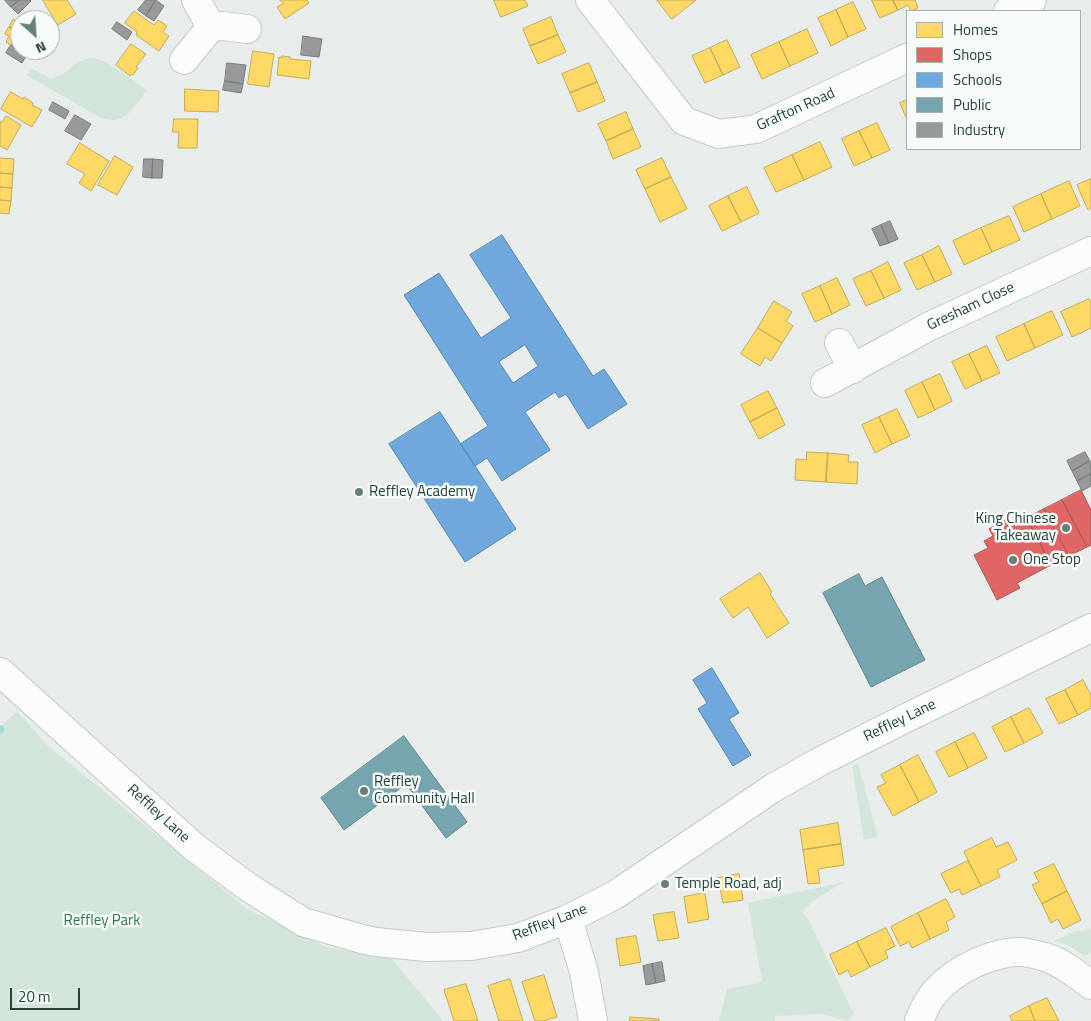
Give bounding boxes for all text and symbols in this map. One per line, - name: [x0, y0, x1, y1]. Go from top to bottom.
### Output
- north arrow: [10, 10, 60, 60]
- legend: [906, 10, 1081, 150]
- text: Homes: [953, 18, 998, 41]
- text: N: [32, 36, 50, 60]
- text: Shops: [953, 43, 992, 66]
- text: Schools: [953, 68, 1002, 91]
- street label: Grafton Road: [754, 85, 838, 135]
- text: Public: [953, 93, 991, 116]
- text: Industry: [953, 118, 1005, 141]
- street label: Gresham Close: [924, 279, 1018, 335]
- place label: Reffley Academy: [369, 483, 475, 501]
- marker: Reffley Academy: [353, 486, 365, 498]
- place label: King Chinese Takeaway: [975, 510, 1056, 545]
- marker: King Chinese Takeaway: [1060, 522, 1072, 534]
- place label: One Stop: [1023, 551, 1081, 569]
- marker: One Stop: [1007, 554, 1019, 566]
- street label: Reffley Lane: [861, 696, 939, 746]
- place label: Reffley Community Hall: [374, 773, 475, 808]
- street label: Reffley Lane: [123, 781, 193, 847]
- marker: Reffley Community Hall: [358, 785, 370, 797]
- place label: Temple Road, adj: [675, 875, 782, 893]
- marker: Temple Road, adj: [659, 878, 671, 890]
- street label: Reffley Lane: [510, 901, 590, 945]
- park label: Reffley Park: [64, 912, 140, 930]
- scale bar: [12, 978, 82, 1010]
- text: 20 m: [18, 985, 51, 1008]

